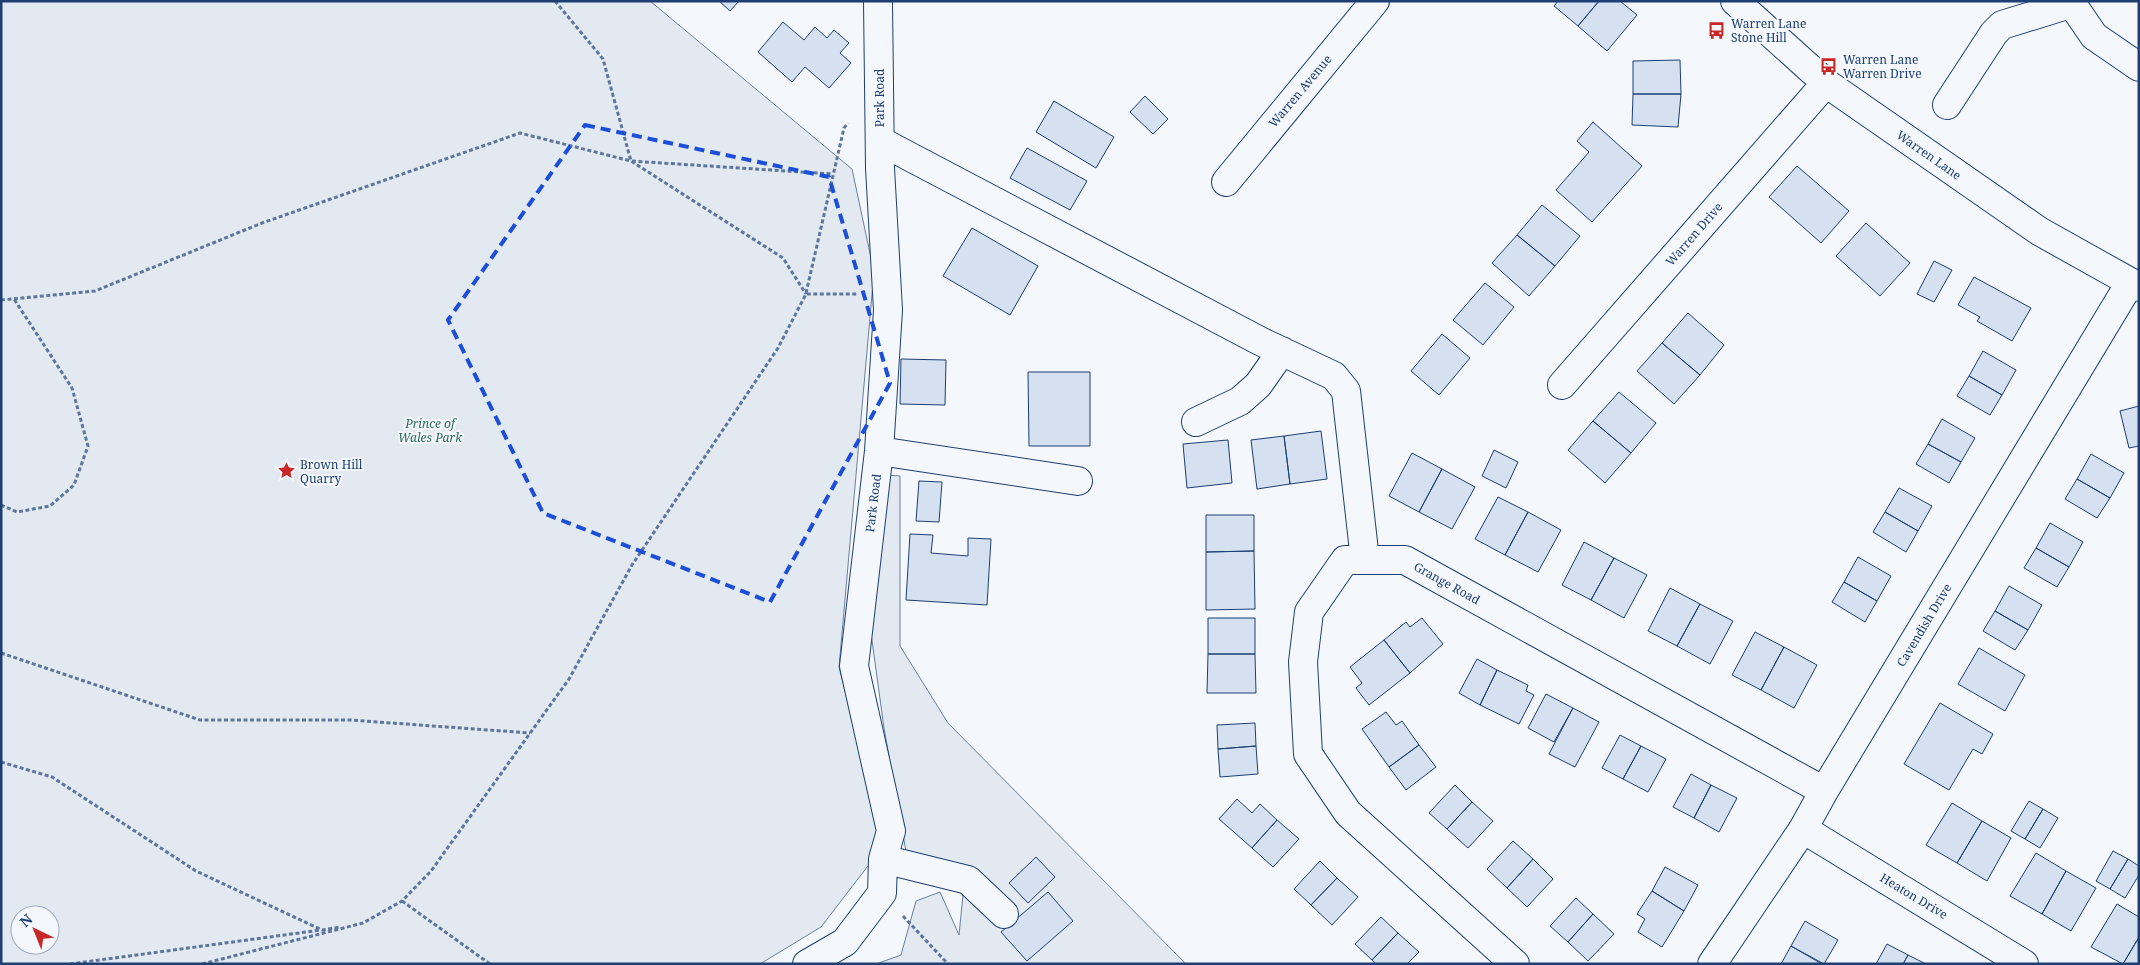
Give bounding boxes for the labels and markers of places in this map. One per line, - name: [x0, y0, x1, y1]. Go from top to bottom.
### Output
- place label: Warren Lane Stone Hill: [1731, 15, 1806, 46]
- bus stop icon: Warren Lane Stone Hill: [1707, 20, 1727, 40]
- place label: Warren Lane Warren Drive: [1843, 51, 1922, 82]
- bus stop icon: Warren Lane Warren Drive: [1819, 56, 1839, 76]
- place label: Brown Hill Quarry: [300, 456, 363, 487]
- place icon: Brown Hill Quarry: [276, 461, 296, 481]

